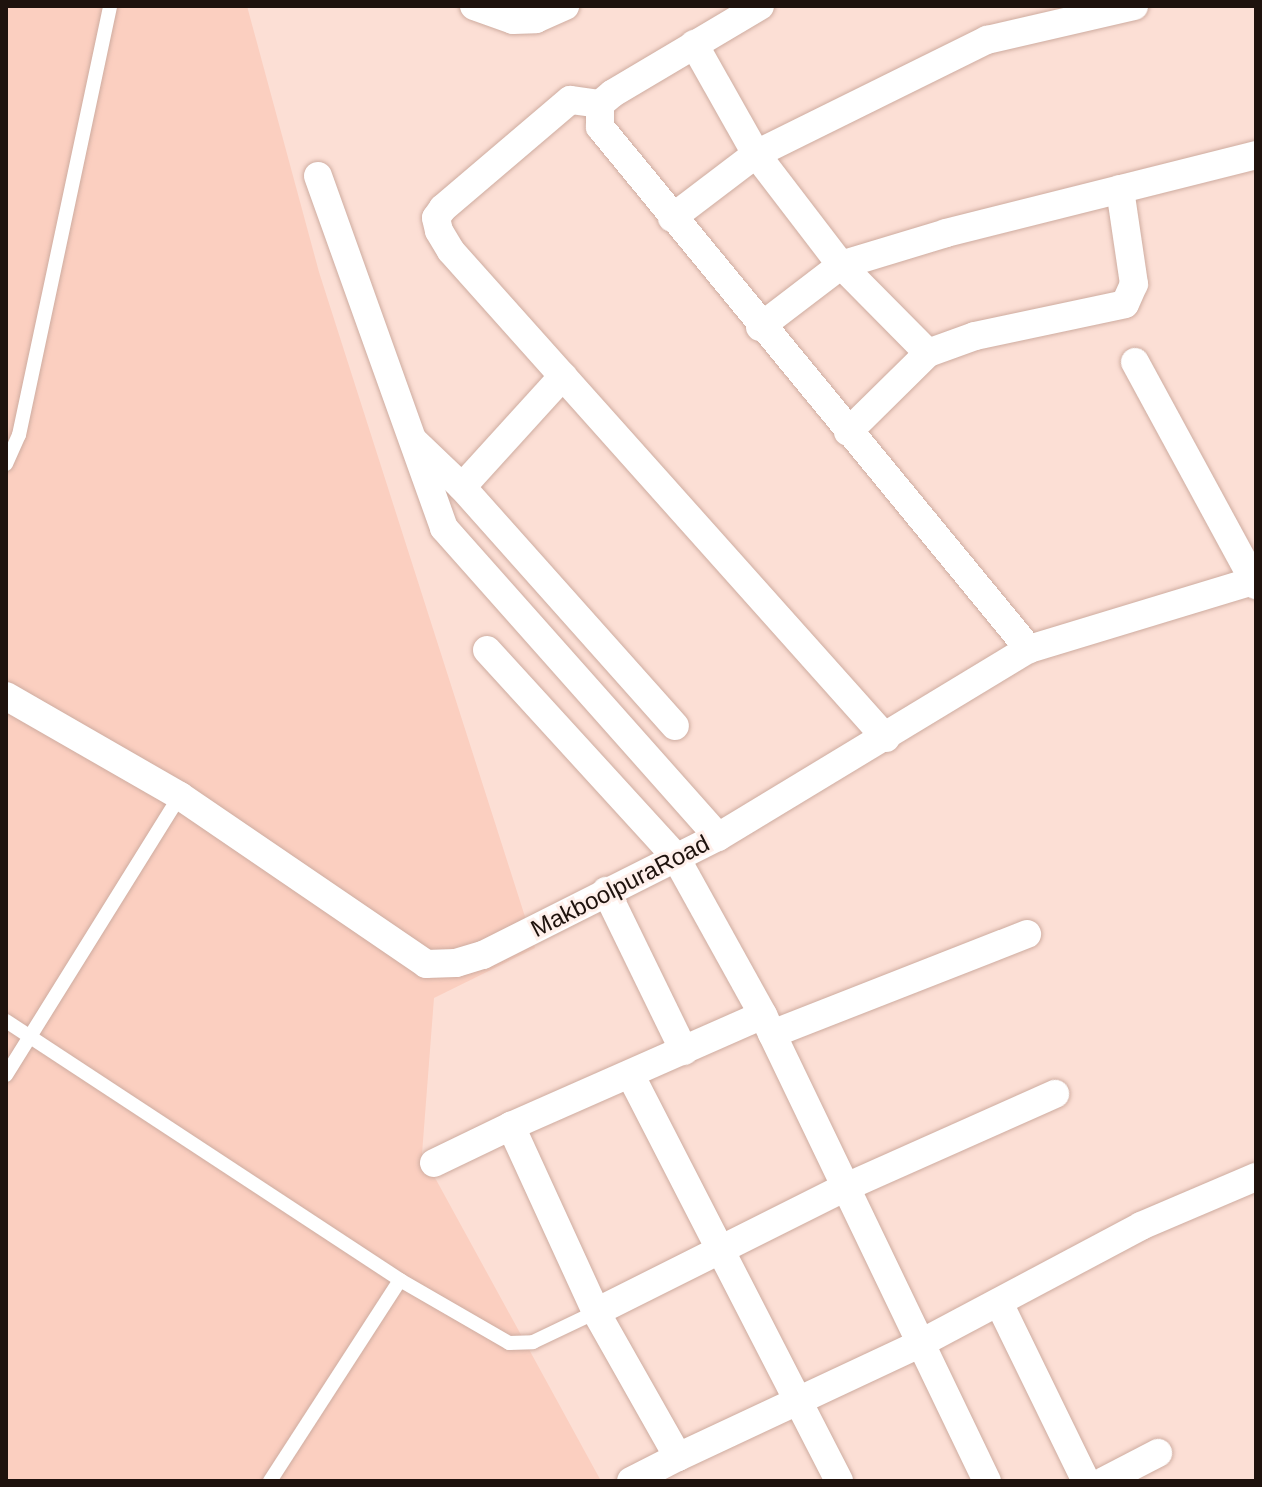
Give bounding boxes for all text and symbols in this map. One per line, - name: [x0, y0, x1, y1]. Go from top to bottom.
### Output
- street label: MakboolpuraRoad: [526, 829, 714, 943]

